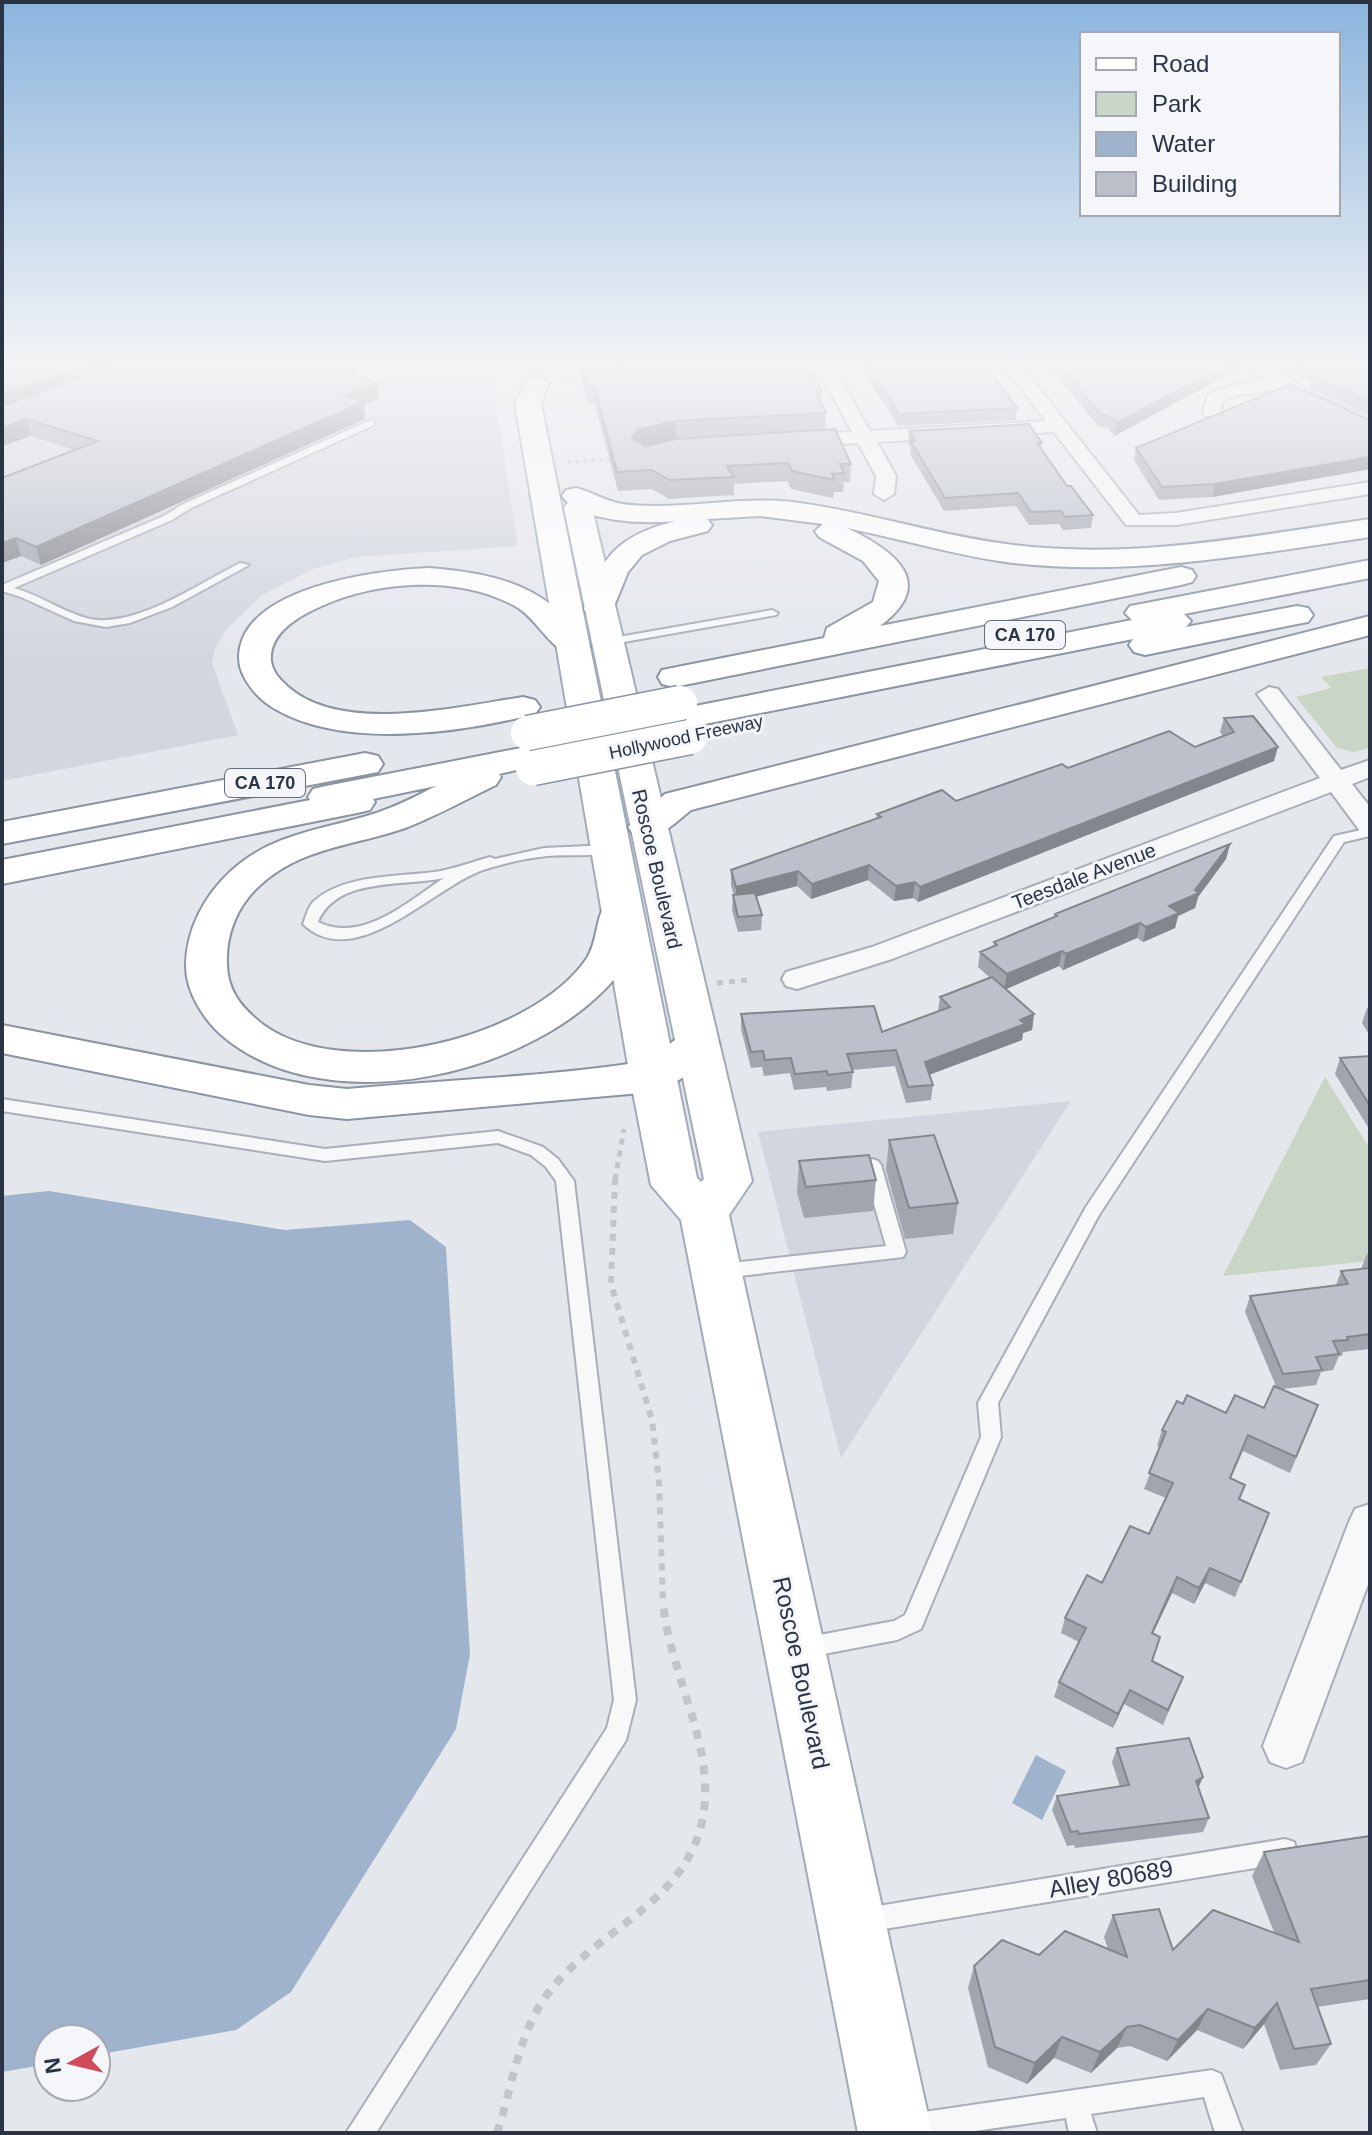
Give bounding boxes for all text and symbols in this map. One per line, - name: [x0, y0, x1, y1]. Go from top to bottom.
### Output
- legend: [1080, 32, 1340, 216]
- text: Road: [1152, 50, 1209, 77]
- text: Park: [1152, 90, 1202, 117]
- text: Water: [1152, 130, 1215, 157]
- text: Building: [1152, 170, 1237, 197]
- road number: CA 170: [985, 621, 1065, 649]
- street label: Hollywood Freeway: [607, 711, 765, 763]
- road number: CA 170: [225, 769, 305, 797]
- street label: Roscoe Boulevard: [628, 787, 686, 951]
- street label: Teesdale Avenue: [1009, 838, 1159, 914]
- street label: Roscoe Boulevard: [768, 1574, 835, 1772]
- street label: Alley 80689: [1047, 1854, 1175, 1903]
- north arrow: [32, 2023, 112, 2103]
- text: N: [39, 2056, 66, 2075]

